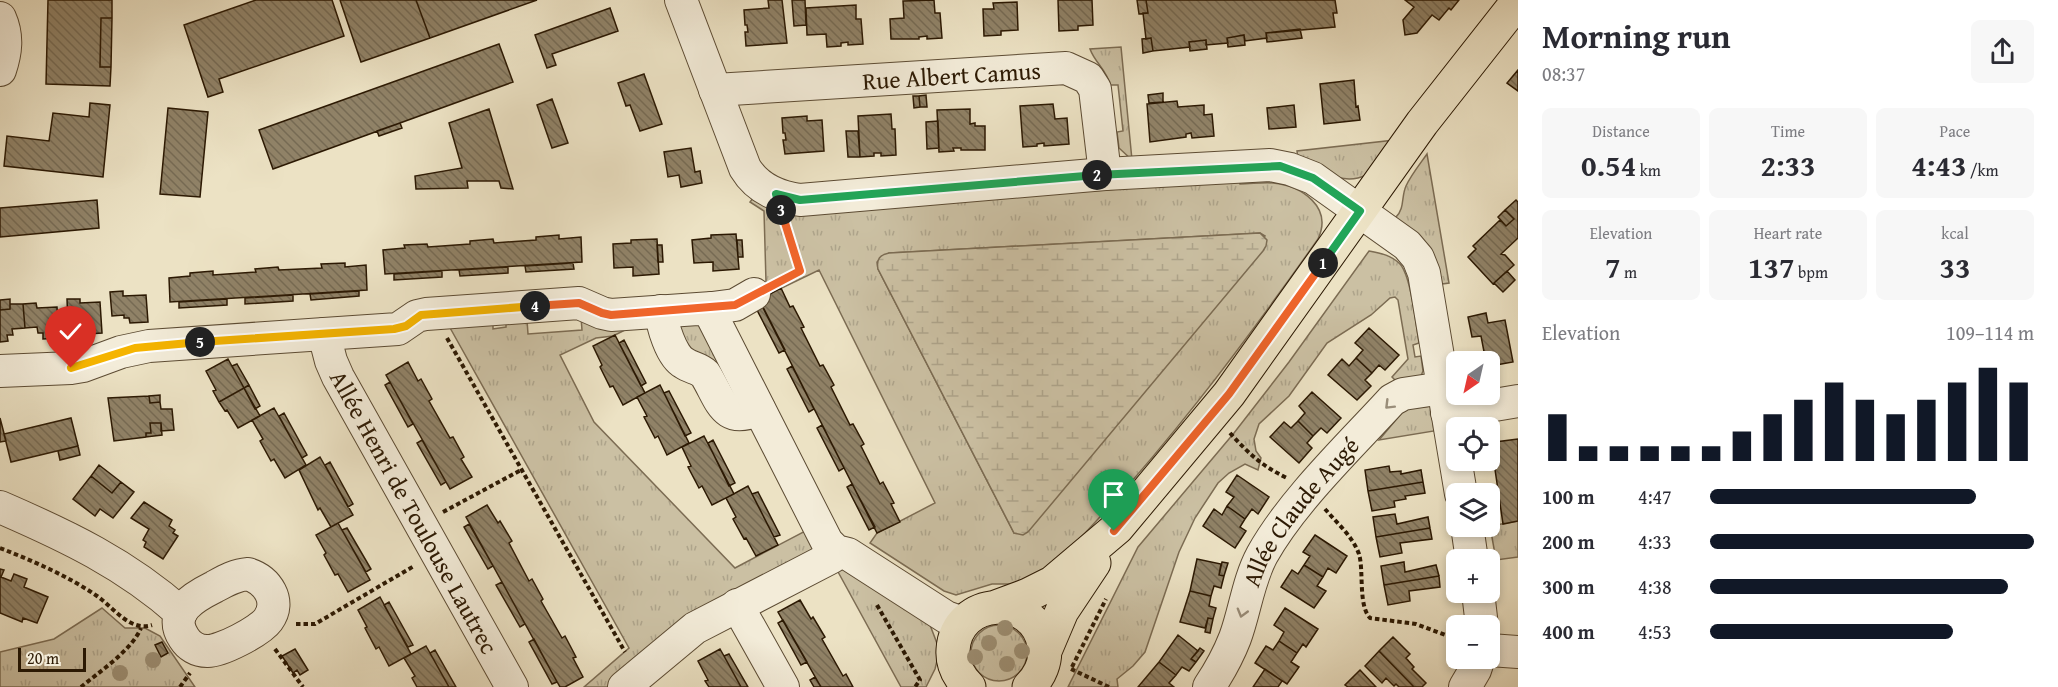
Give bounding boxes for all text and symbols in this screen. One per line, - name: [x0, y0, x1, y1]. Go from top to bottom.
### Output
- text: Morning run: [1542, 12, 1731, 60]
- button: share: [1971, 20, 2034, 83]
- street label: Rue Albert Camus: [861, 52, 1042, 98]
- text: 08:37: [1542, 59, 1585, 88]
- text: Distance: [1592, 119, 1650, 143]
- text: Time: [1771, 119, 1805, 143]
- text: Pace: [1940, 119, 1970, 143]
- text: 0.54: [1581, 143, 1636, 187]
- text: 2:33: [1760, 143, 1816, 187]
- text: 4:43: [1911, 143, 1966, 187]
- text: km: [1636, 158, 1661, 182]
- text: /km: [1966, 158, 1999, 182]
- pin: 2: [1082, 160, 1112, 190]
- text: 2: [1093, 163, 1101, 187]
- pin: 3: [766, 195, 796, 225]
- text: 3: [777, 198, 785, 222]
- text: Elevation: [1590, 221, 1652, 245]
- text: Heart rate: [1754, 221, 1822, 245]
- text: kcal: [1941, 221, 1969, 245]
- text: 7: [1605, 245, 1620, 289]
- text: 137: [1748, 245, 1795, 289]
- text: 33: [1939, 245, 1971, 289]
- pin: 1: [1308, 248, 1338, 278]
- text: 1: [1319, 251, 1327, 275]
- text: m: [1620, 260, 1637, 284]
- text: bpm: [1795, 260, 1828, 284]
- pin: 4: [520, 291, 550, 321]
- text: 4: [531, 294, 539, 318]
- pin: [45, 306, 96, 368]
- icon: check: [54, 315, 87, 348]
- text: Elevation: [1542, 318, 1620, 347]
- text: 109–114 m: [1946, 318, 2034, 347]
- pin: 5: [185, 327, 215, 357]
- text: 5: [196, 330, 204, 354]
- north arrow: [1446, 351, 1500, 405]
- map controls: [1446, 351, 1500, 669]
- street label: Allée Henri de Toulouse Lautrec: [321, 364, 507, 661]
- one-way arrow: [1385, 397, 1396, 408]
- button: locate: [1446, 417, 1500, 471]
- street label: Allée Claude Augé: [1233, 428, 1367, 591]
- pin: [1088, 469, 1139, 531]
- icon: arrive: [1097, 478, 1130, 511]
- text: 100 m: [1542, 482, 1595, 511]
- text: 4:47: [1638, 482, 1672, 511]
- button: layers: [1446, 483, 1500, 537]
- text: 200 m: [1542, 527, 1595, 556]
- text: 4:33: [1638, 527, 1672, 556]
- button: +: [1446, 549, 1500, 603]
- text: 300 m: [1542, 572, 1595, 601]
- text: 4:38: [1638, 572, 1672, 601]
- one-way arrow: [1237, 607, 1249, 618]
- button: −: [1446, 615, 1500, 669]
- text: 400 m: [1542, 617, 1595, 646]
- text: 4:53: [1638, 617, 1672, 646]
- scale bar: [18, 645, 86, 672]
- text: 20 m: [27, 646, 59, 670]

